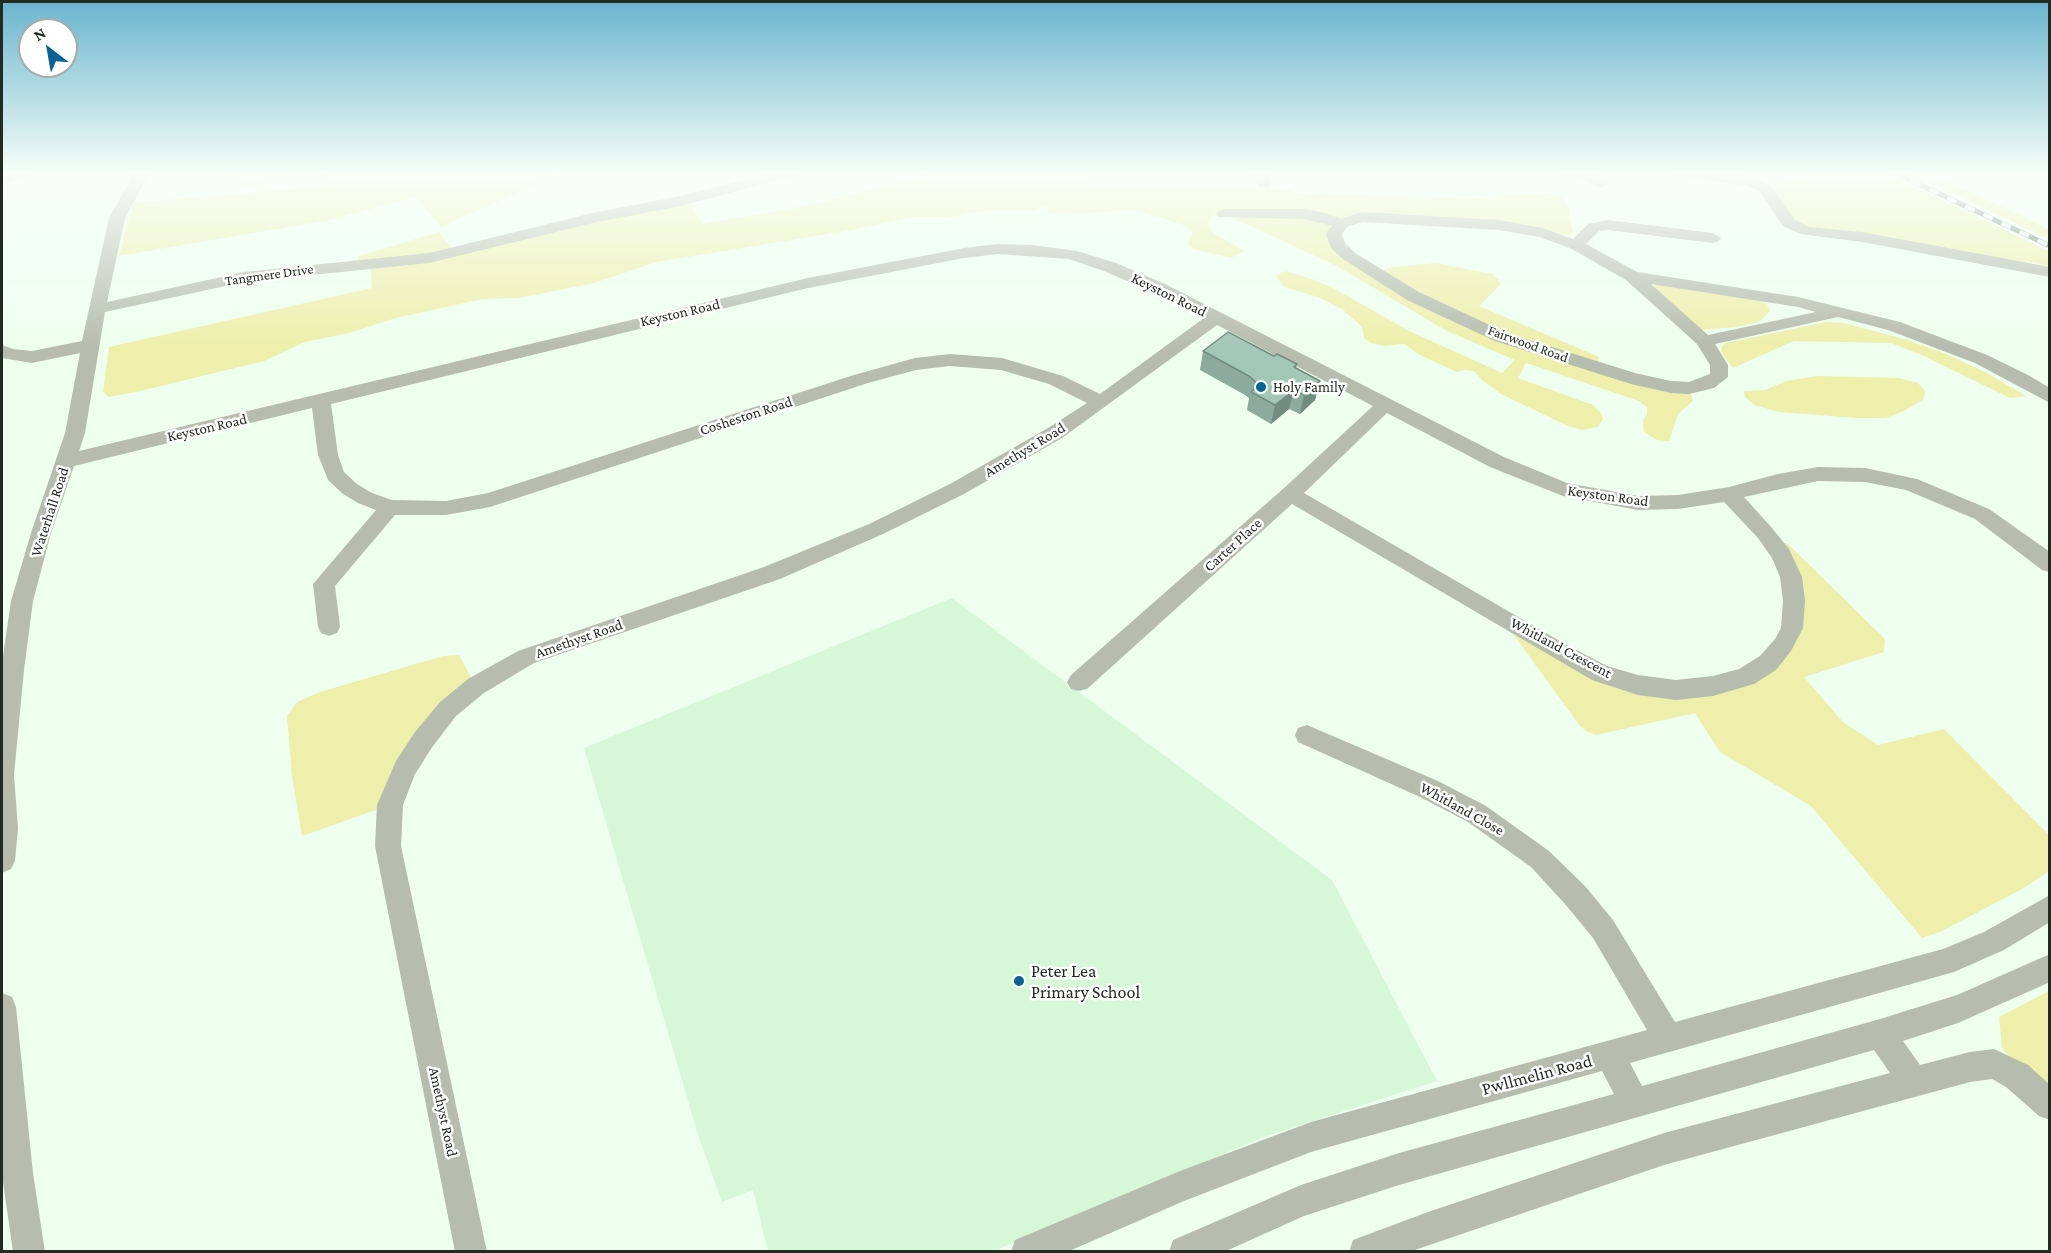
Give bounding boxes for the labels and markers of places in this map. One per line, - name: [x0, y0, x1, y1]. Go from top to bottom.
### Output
- place label: Holy Family: [1273, 378, 1345, 396]
- marker: Holy Family: [1254, 380, 1268, 394]
- place label: Peter Lea Primary School: [1031, 960, 1140, 1002]
- marker: Peter Lea Primary School: [1012, 974, 1026, 988]

